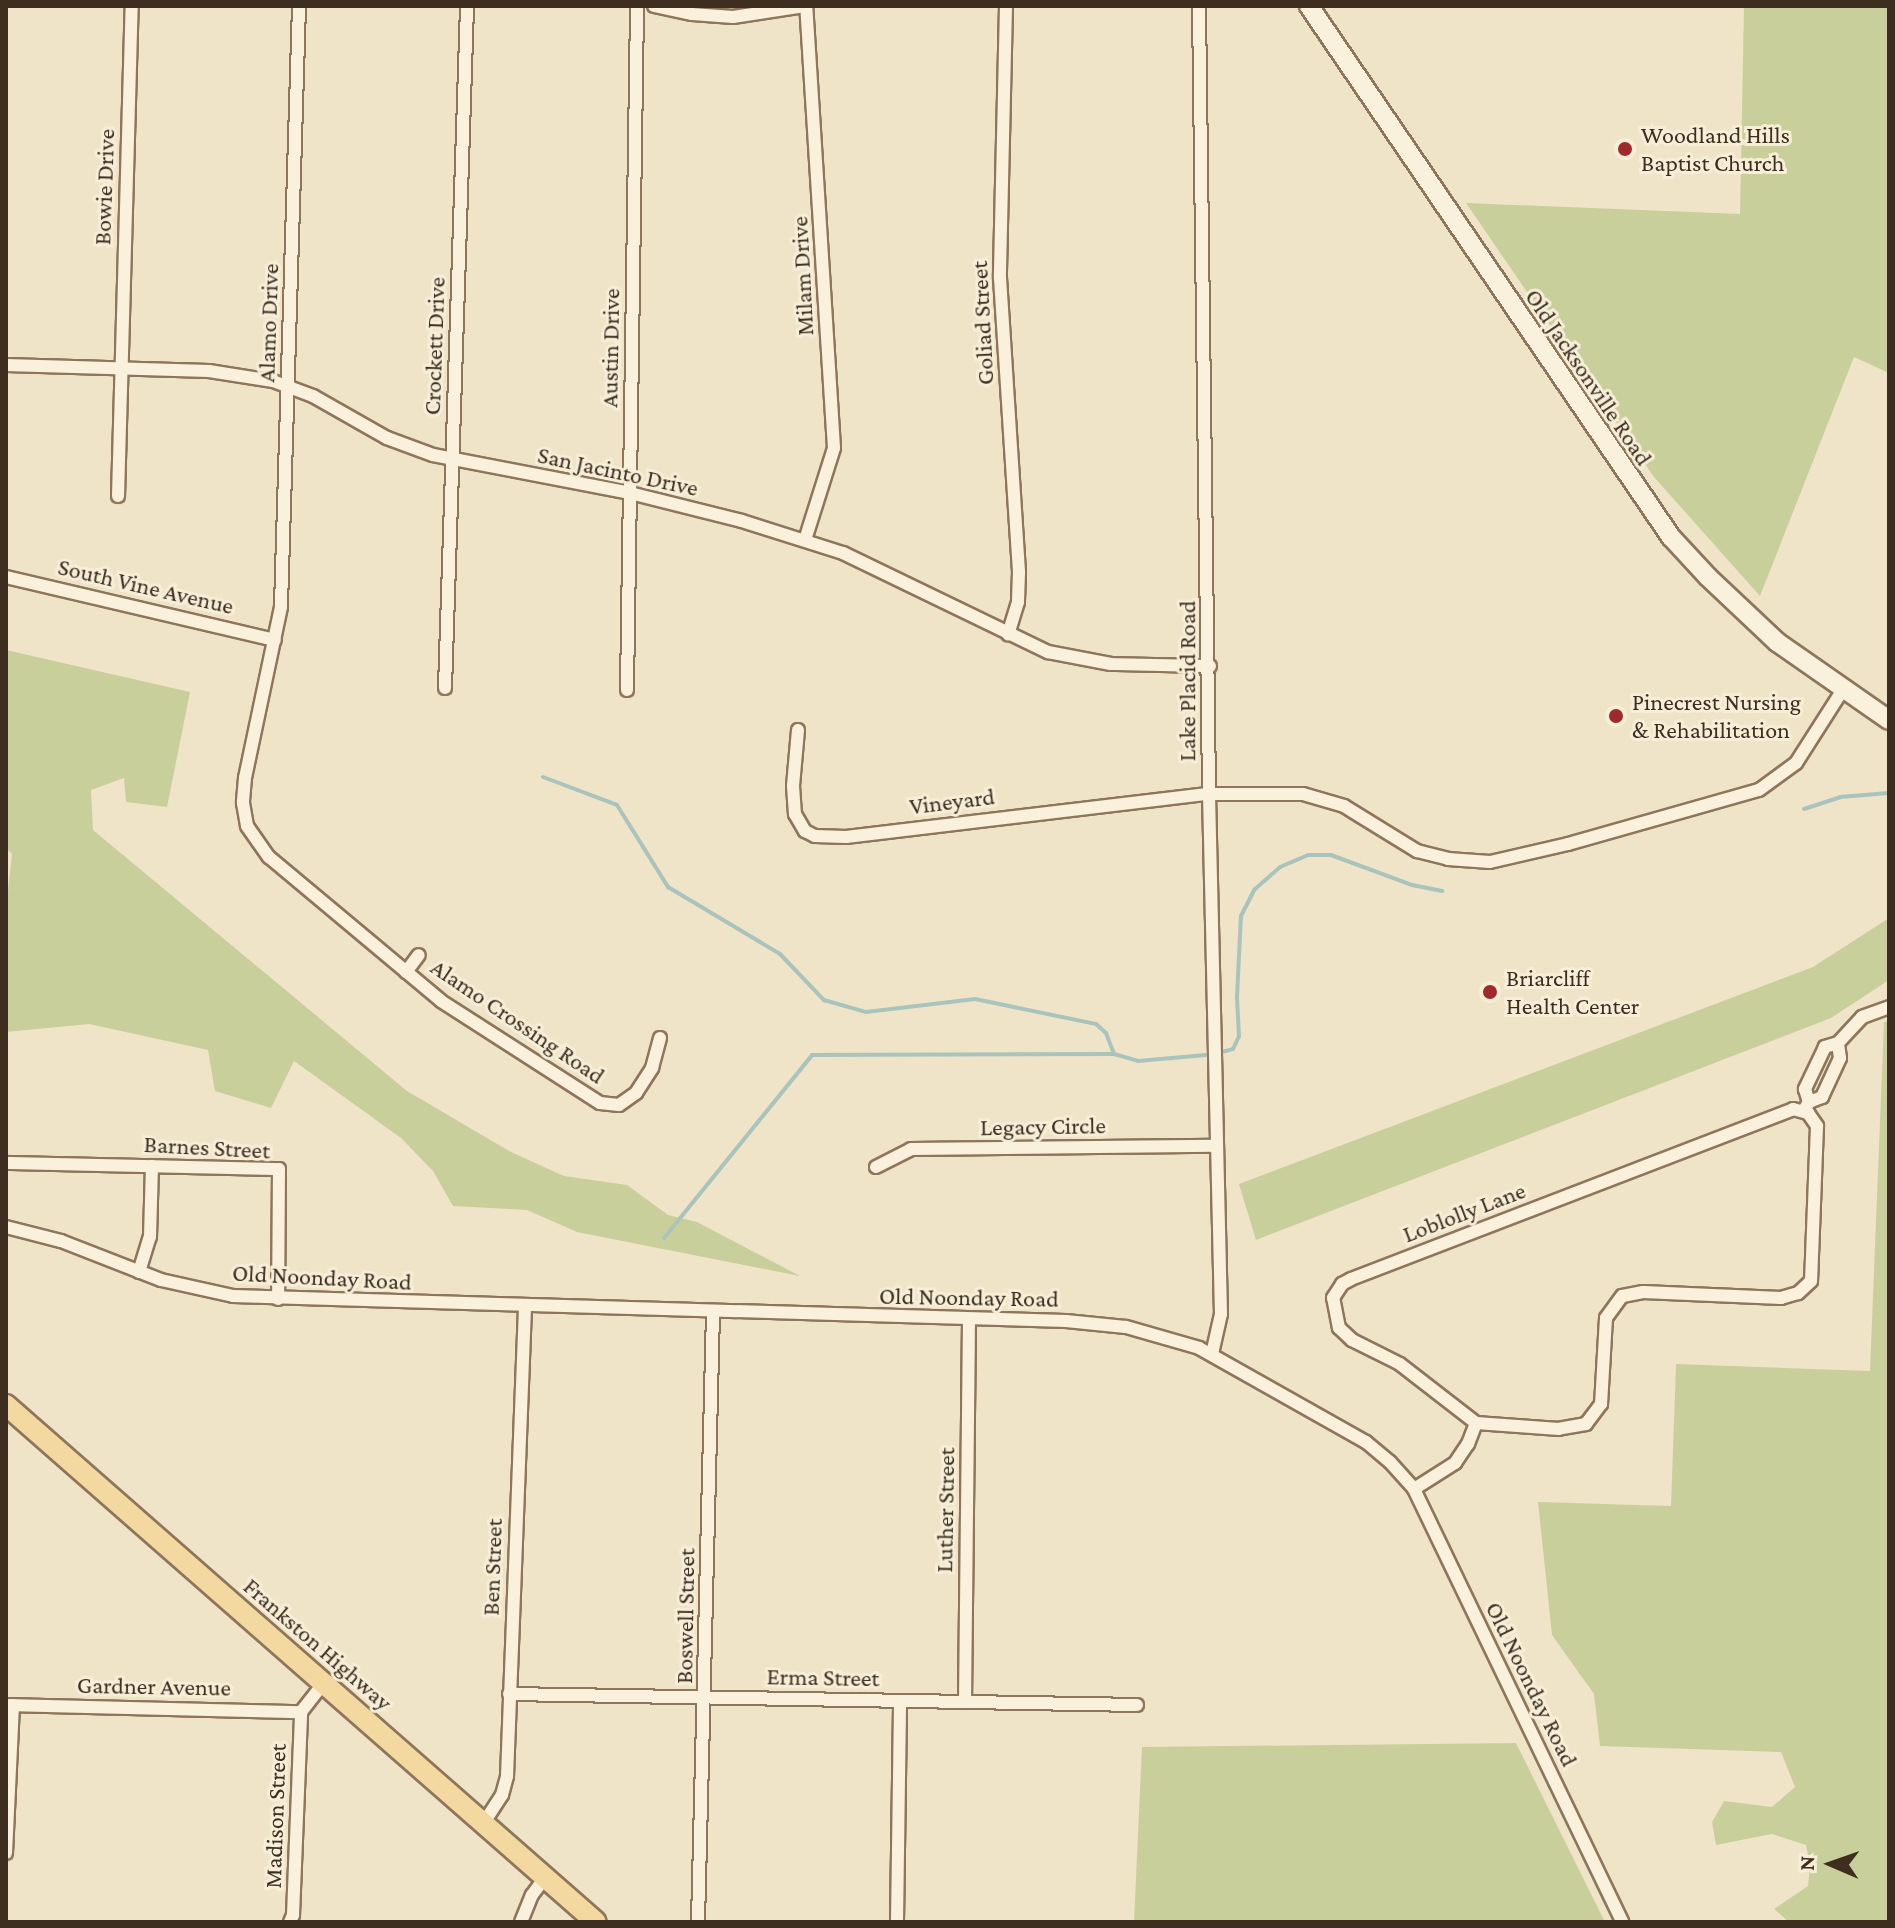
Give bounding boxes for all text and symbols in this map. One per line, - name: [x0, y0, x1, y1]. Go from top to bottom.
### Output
- place label: Woodland Hills Baptist Church: [1641, 121, 1790, 177]
- street label: Bowie Drive: [88, 128, 120, 246]
- marker: Woodland Hills Baptist Church: [1616, 140, 1634, 158]
- street label: Milam Drive: [784, 216, 820, 336]
- street label: Goliad Street: [964, 260, 1000, 386]
- street label: Alamo Drive: [252, 263, 284, 383]
- street label: Crockett Drive: [417, 276, 451, 416]
- street label: Old Jacksonville Road: [1519, 283, 1659, 471]
- street label: Austin Drive: [595, 288, 625, 408]
- street label: San Jacinto Drive: [535, 440, 701, 502]
- street label: South Vine Avenue: [55, 552, 237, 620]
- street label: Lake Placid Road: [1173, 601, 1201, 761]
- place label: Pinecrest Nursing & Rehabilitation: [1632, 688, 1801, 744]
- marker: Pinecrest Nursing & Rehabilitation: [1607, 707, 1625, 725]
- street label: Vineyard: [908, 781, 996, 821]
- street label: Alamo Crossing Road: [426, 952, 610, 1090]
- place label: Briarcliff Health Center: [1506, 964, 1639, 1020]
- marker: Briarcliff Health Center: [1481, 983, 1499, 1001]
- street label: Legacy Circle: [980, 1111, 1106, 1141]
- street label: Barnes Street: [143, 1129, 271, 1165]
- street label: Loblolly Lane: [1399, 1175, 1529, 1249]
- street label: Old Noonday Road: [232, 1258, 412, 1296]
- street label: Old Noonday Road: [879, 1281, 1059, 1313]
- street label: Luther Street: [930, 1447, 960, 1573]
- street label: Ben Street: [476, 1518, 508, 1616]
- street label: Boswell Street: [669, 1548, 701, 1684]
- street label: Frankston Highway: [238, 1572, 398, 1716]
- street label: Old Noonday Road: [1480, 1597, 1584, 1771]
- street label: Erma Street: [766, 1662, 880, 1692]
- street label: Gardner Avenue: [77, 1670, 231, 1702]
- street label: Madison Street: [258, 1743, 292, 1889]
- north arrow: [1791, 1824, 1871, 1904]
- text: N: [1794, 1855, 1819, 1871]

